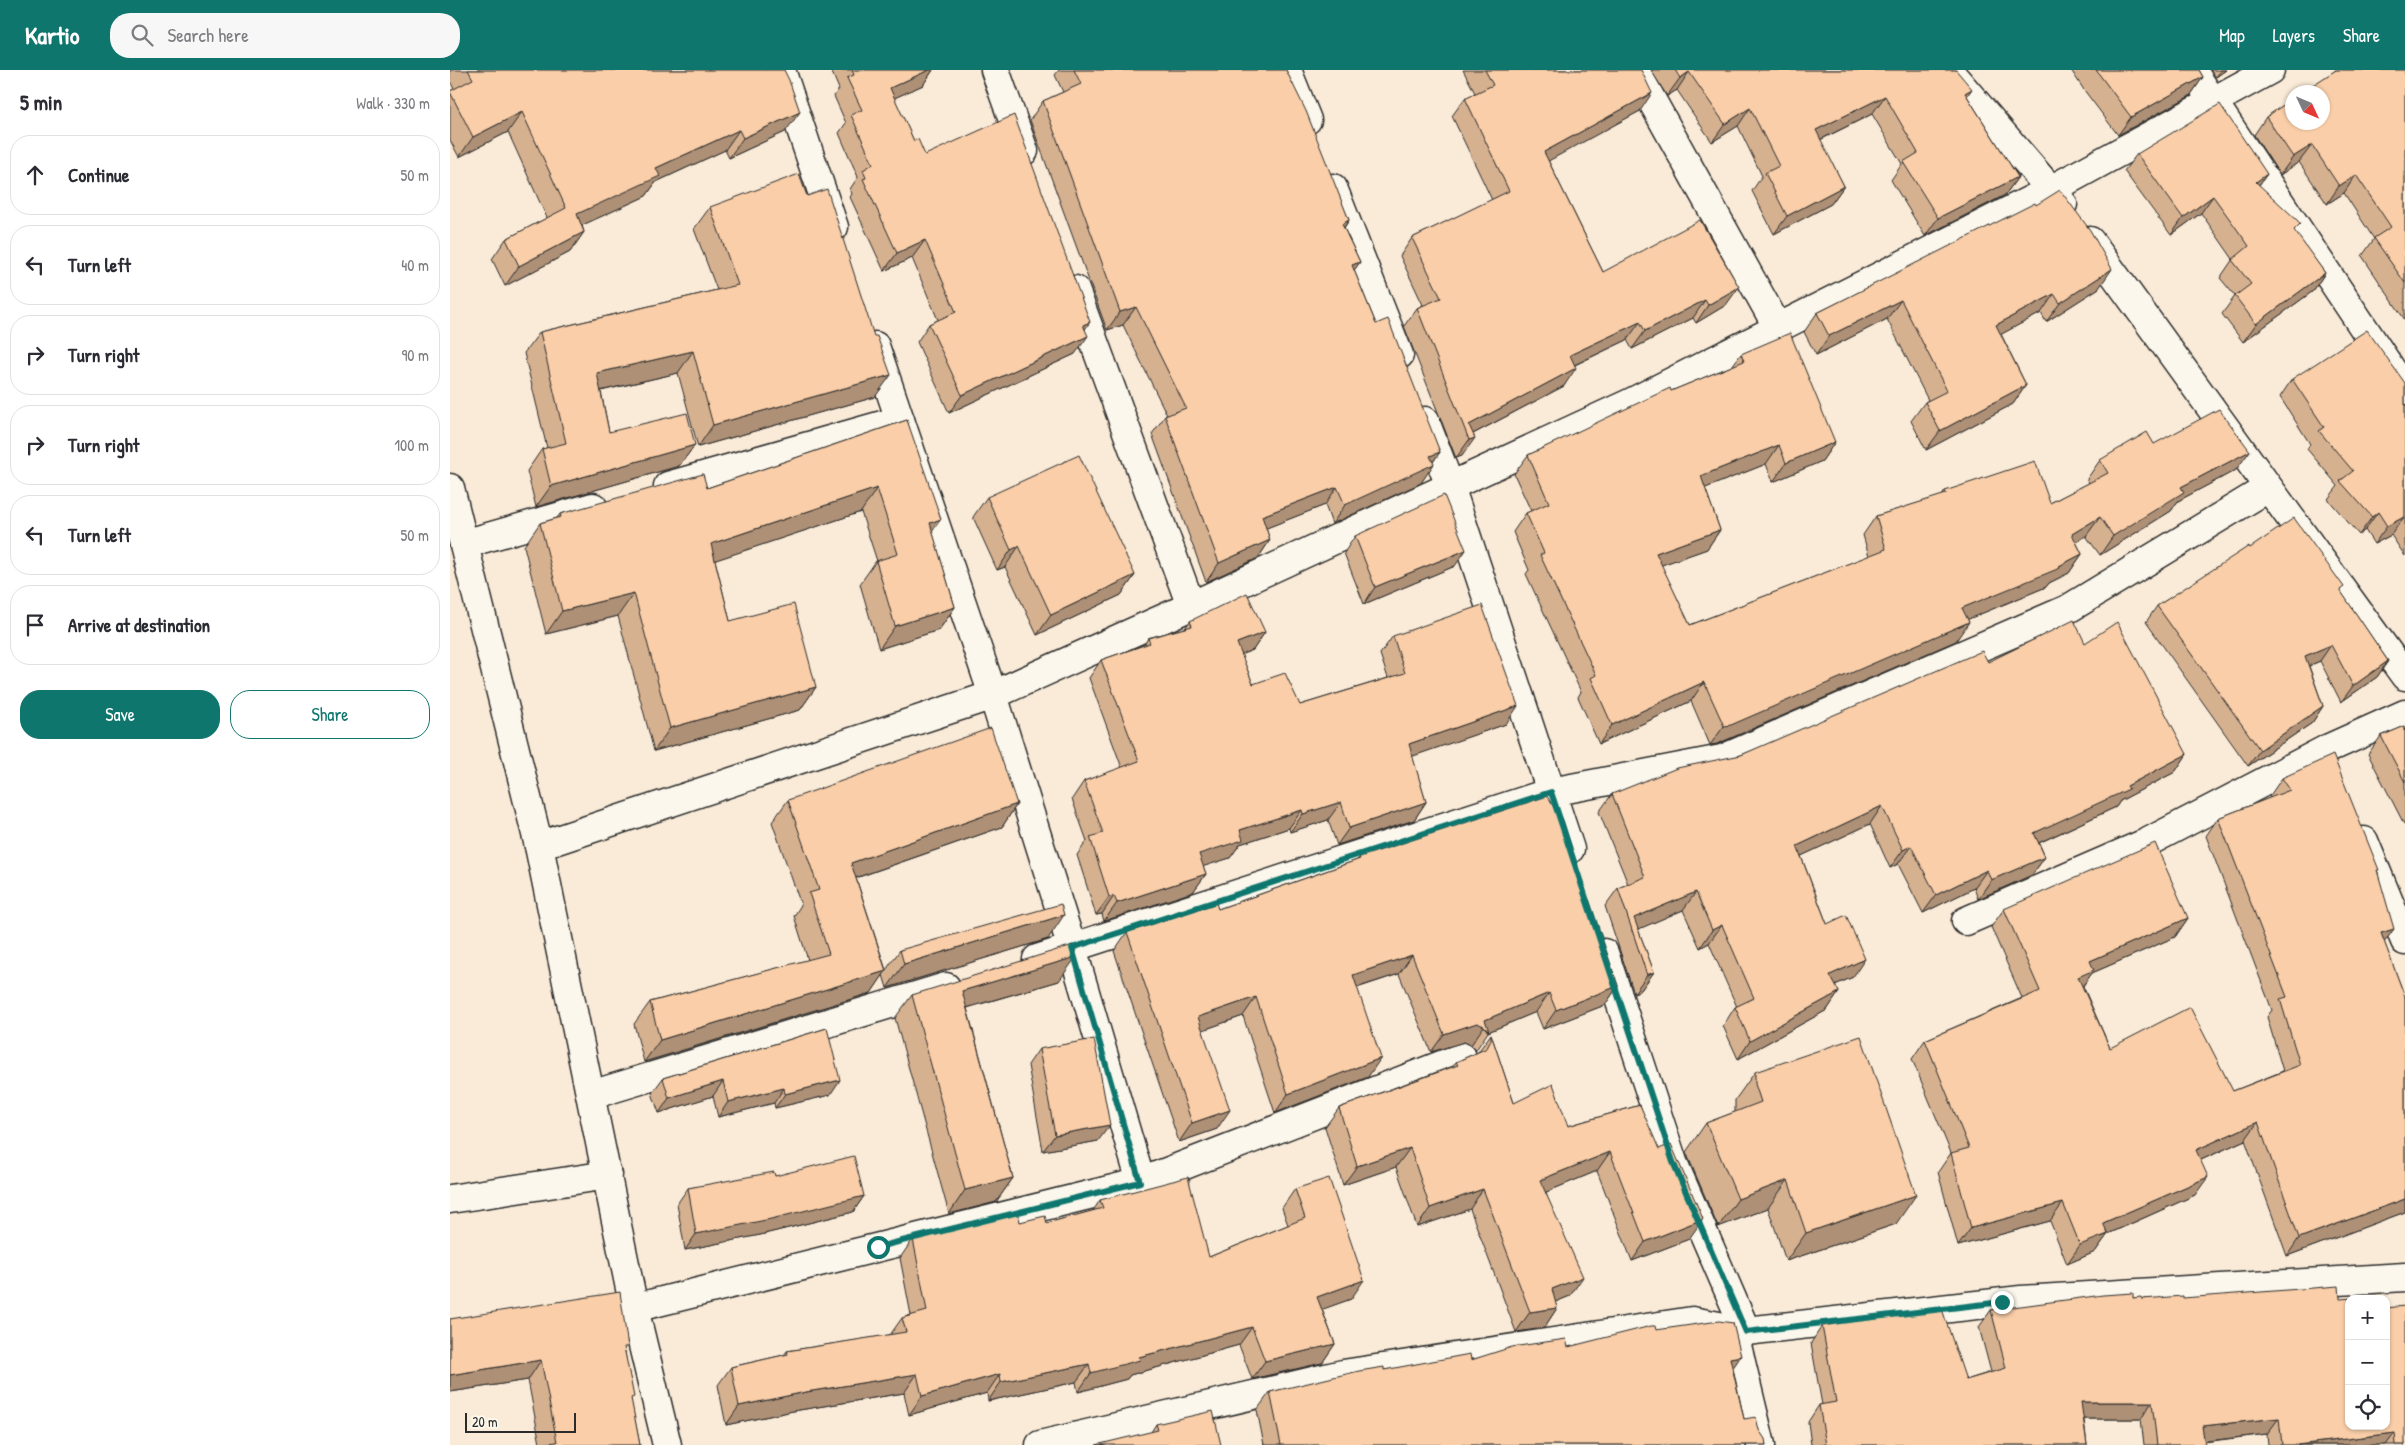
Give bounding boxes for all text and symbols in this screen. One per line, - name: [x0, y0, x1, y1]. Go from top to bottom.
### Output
- search box: [110, 13, 460, 58]
- text: Kartio: [25, 19, 80, 51]
- icon: search: [128, 21, 156, 49]
- text: Search here: [168, 22, 249, 48]
- text: Map: [2219, 23, 2245, 48]
- text: Layers: [2273, 23, 2315, 48]
- text: Share: [2343, 23, 2380, 48]
- north arrow: [2285, 85, 2330, 130]
- text: 5 min: [20, 88, 62, 117]
- text: Walk · 330 m: [356, 92, 430, 114]
- icon: ahead: [21, 161, 49, 189]
- text: Continue: [68, 162, 129, 188]
- text: 50 m: [401, 164, 429, 186]
- icon: left: [21, 251, 49, 279]
- text: Turn left: [68, 252, 131, 278]
- text: 40 m: [401, 254, 429, 276]
- icon: right: [21, 341, 49, 369]
- text: Turn right: [68, 342, 139, 368]
- text: 90 m: [401, 344, 429, 366]
- icon: right: [21, 431, 49, 459]
- text: Turn right: [68, 432, 139, 458]
- text: 100 m: [394, 434, 429, 456]
- icon: left: [21, 521, 49, 549]
- text: Turn left: [68, 522, 131, 548]
- text: 50 m: [401, 524, 429, 546]
- icon: arrive: [21, 611, 49, 639]
- text: Arrive at destination: [68, 612, 210, 638]
- button: Save: [20, 690, 220, 739]
- button: Share: [230, 690, 430, 739]
- route start: [867, 1236, 890, 1259]
- route end: [1991, 1291, 2014, 1314]
- map controls: [2345, 1295, 2390, 1430]
- button: +: [2345, 1295, 2390, 1340]
- button: −: [2345, 1340, 2390, 1385]
- button: locate: [2345, 1385, 2390, 1430]
- scale bar: [465, 1410, 576, 1433]
- text: 20 m: [472, 1412, 498, 1431]

